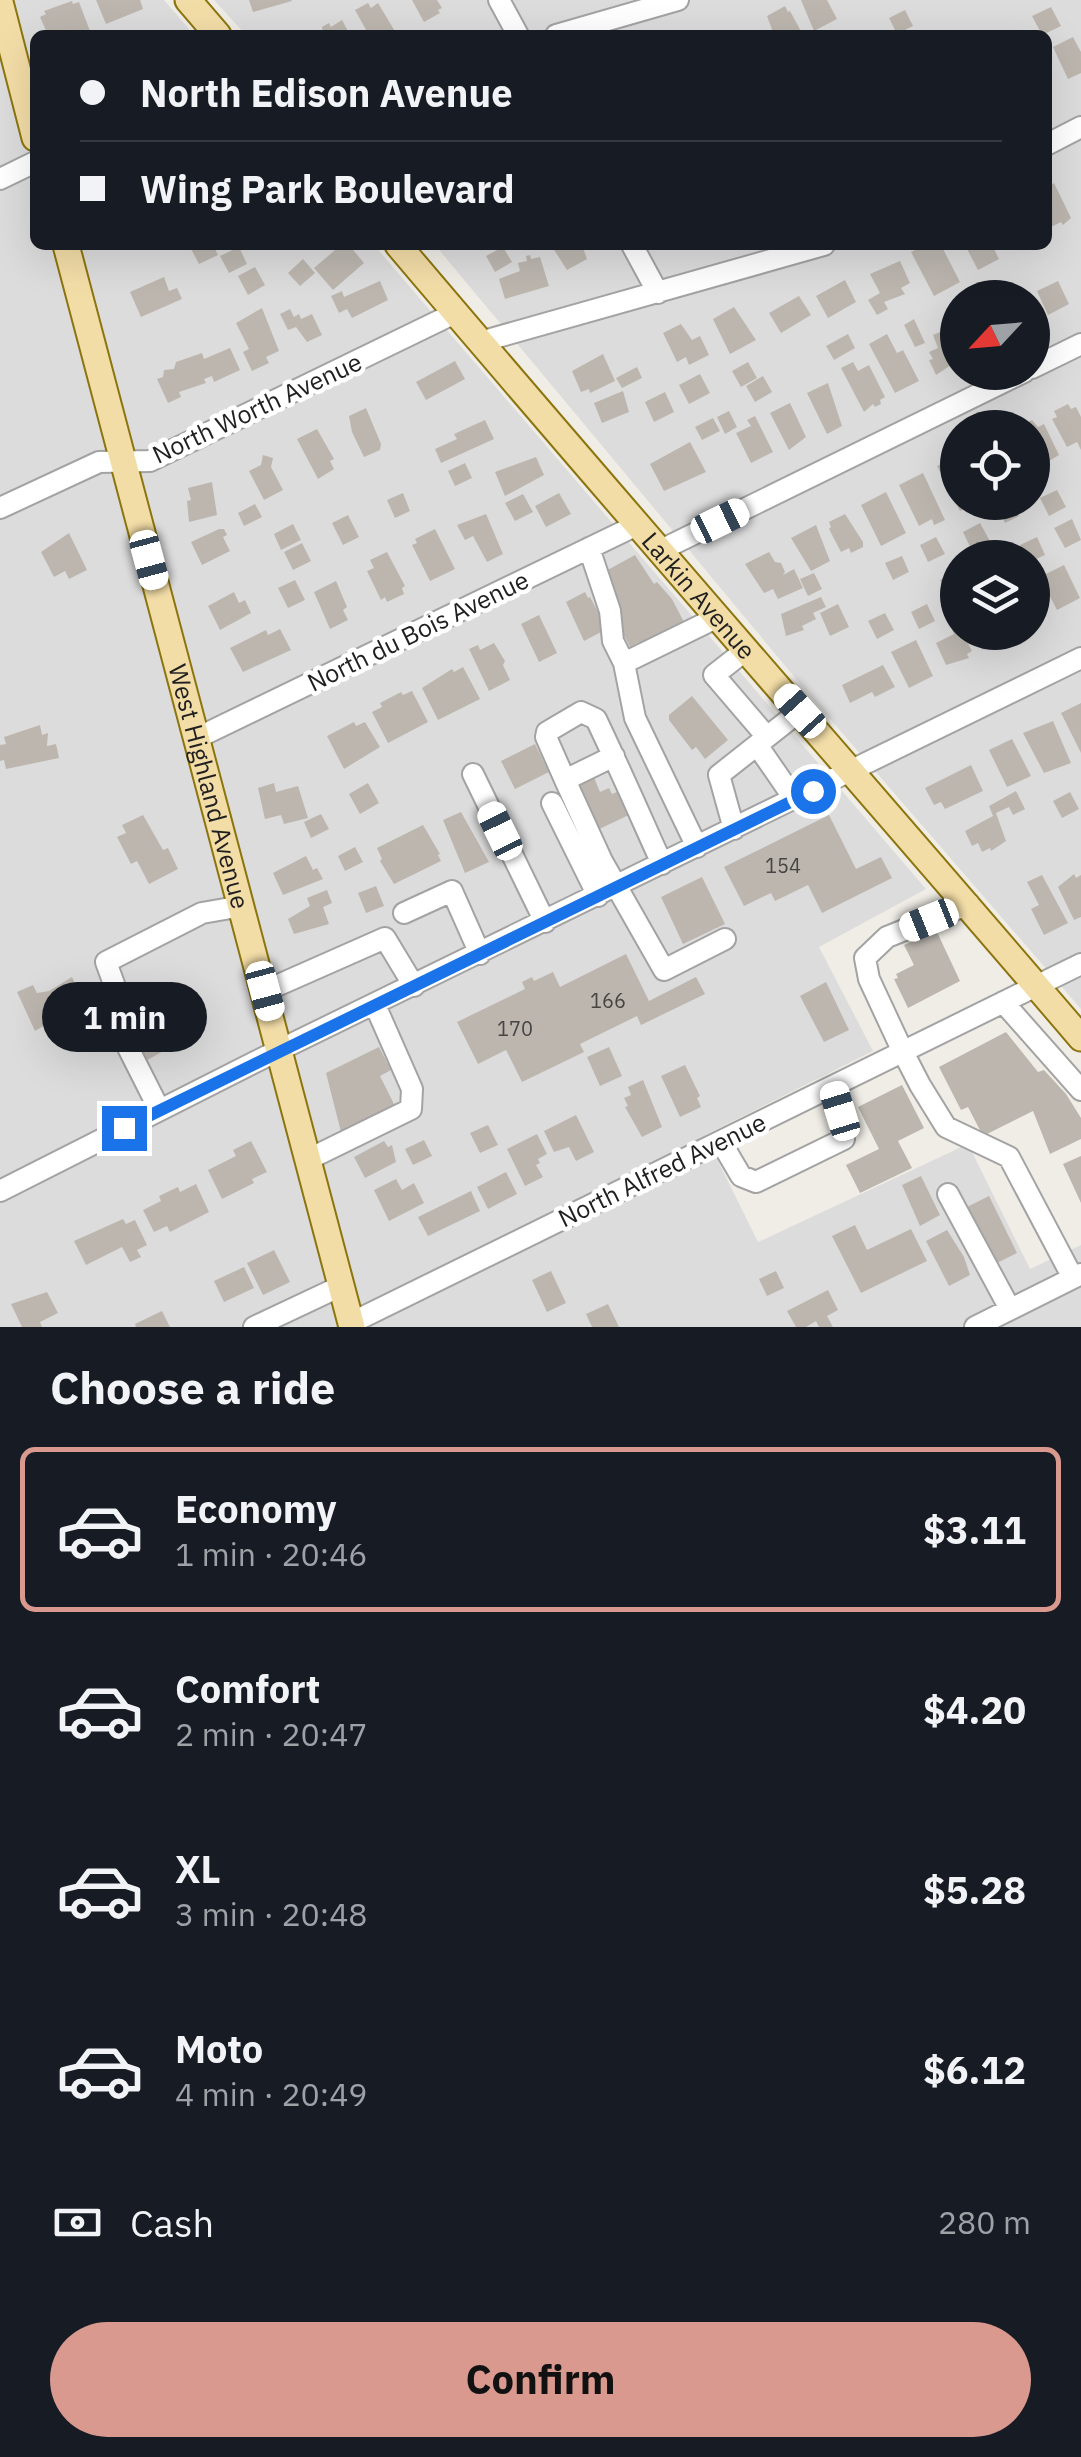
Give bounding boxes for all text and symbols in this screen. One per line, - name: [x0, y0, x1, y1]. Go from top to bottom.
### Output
- text: North Edison Avenue: [140, 68, 513, 117]
- text: Wing Park Boulevard: [140, 164, 515, 213]
- north arrow: [940, 280, 1050, 390]
- map controls: [940, 280, 1050, 650]
- street label: North Worth Avenue: [147, 345, 367, 471]
- button: locate: [940, 410, 1050, 520]
- car: [686, 494, 754, 548]
- street label: Larkin Avenue: [635, 525, 763, 666]
- car: [127, 527, 171, 593]
- button: layers: [940, 540, 1050, 650]
- street label: North du Bois Avenue: [302, 563, 534, 699]
- street label: West Highland Avenue: [161, 660, 258, 912]
- car: [769, 679, 831, 743]
- route start: [791, 769, 836, 814]
- car: [473, 797, 527, 865]
- house number: 154: [765, 852, 801, 879]
- car: [896, 895, 962, 945]
- car: [243, 958, 287, 1024]
- callout: 1 min: [42, 983, 206, 1053]
- house number: 166: [590, 987, 626, 1014]
- text: 1 min: [83, 996, 166, 1038]
- house number: 170: [497, 1015, 533, 1042]
- car: [817, 1078, 863, 1144]
- street label: North Alfred Avenue: [552, 1105, 771, 1234]
- route end: [102, 1106, 147, 1151]
- text: Choose a ride: [50, 1358, 335, 1416]
- text: Economy: [175, 1484, 337, 1533]
- icon: car: [55, 1485, 145, 1575]
- text: $3.11: [923, 1505, 1026, 1554]
- text: 1 min · 20:46: [175, 1533, 368, 1575]
- text: Comfort: [175, 1664, 320, 1713]
- icon: car: [55, 1665, 145, 1755]
- text: $4.20: [923, 1685, 1026, 1734]
- text: 2 min · 20:47: [175, 1713, 368, 1755]
- text: XL: [175, 1844, 221, 1893]
- icon: car: [55, 1845, 145, 1935]
- text: $5.28: [923, 1865, 1026, 1914]
- text: 3 min · 20:48: [175, 1893, 368, 1935]
- text: Moto: [175, 2024, 263, 2073]
- icon: car: [55, 2025, 145, 2115]
- text: $6.12: [923, 2045, 1026, 2094]
- text: 4 min · 20:49: [175, 2073, 368, 2115]
- icon: cash: [50, 2195, 105, 2250]
- text: Cash: [130, 2198, 214, 2247]
- text: 280 m: [938, 2201, 1031, 2243]
- button: Confirm: [50, 2322, 1031, 2437]

